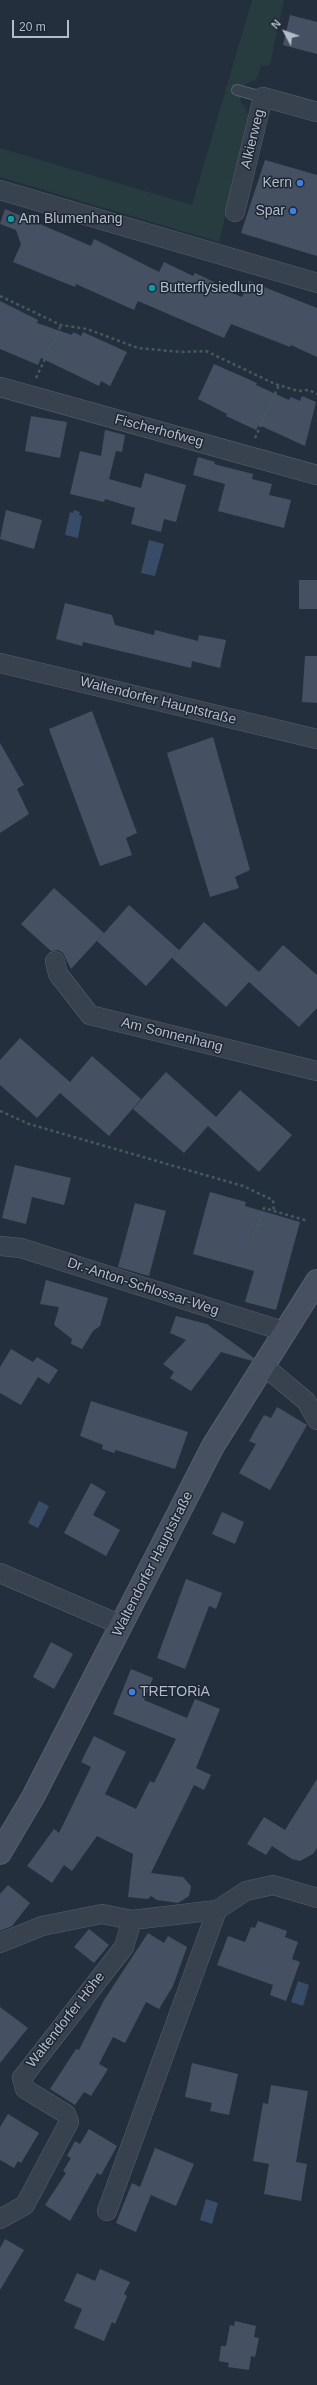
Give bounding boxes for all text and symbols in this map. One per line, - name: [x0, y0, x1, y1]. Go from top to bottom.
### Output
- scale bar: [14, 12, 71, 38]
- north arrow: [265, 12, 305, 52]
- text: N: [269, 17, 283, 31]
- text: 20 m: [19, 20, 46, 34]
- street label: Alkierweg: [238, 108, 268, 170]
- place label: Kern: [262, 175, 292, 191]
- marker: Kern: [295, 178, 305, 188]
- place label: Spar: [255, 203, 285, 219]
- marker: Spar: [288, 206, 298, 216]
- place label: Am Blumenhang: [19, 211, 123, 227]
- marker: Am Blumenhang: [6, 214, 16, 224]
- place label: Butterflysiedlung: [160, 280, 264, 296]
- marker: Butterflysiedlung: [147, 283, 157, 293]
- street label: Fischerhofweg: [113, 411, 205, 451]
- street label: Waltendorfer Hauptstraße: [78, 673, 238, 729]
- street label: Am Sonnenhang: [119, 1014, 225, 1056]
- street label: Dr.-Anton-Schlossar-Weg: [65, 1255, 221, 1319]
- street label: Waltendorfer Hauptstraße: [109, 1489, 197, 1639]
- place label: TRETORiA: [140, 1684, 210, 1700]
- marker: TRETORiA: [127, 1687, 137, 1697]
- street label: Waltendorfer Höhe: [23, 1969, 109, 2071]

